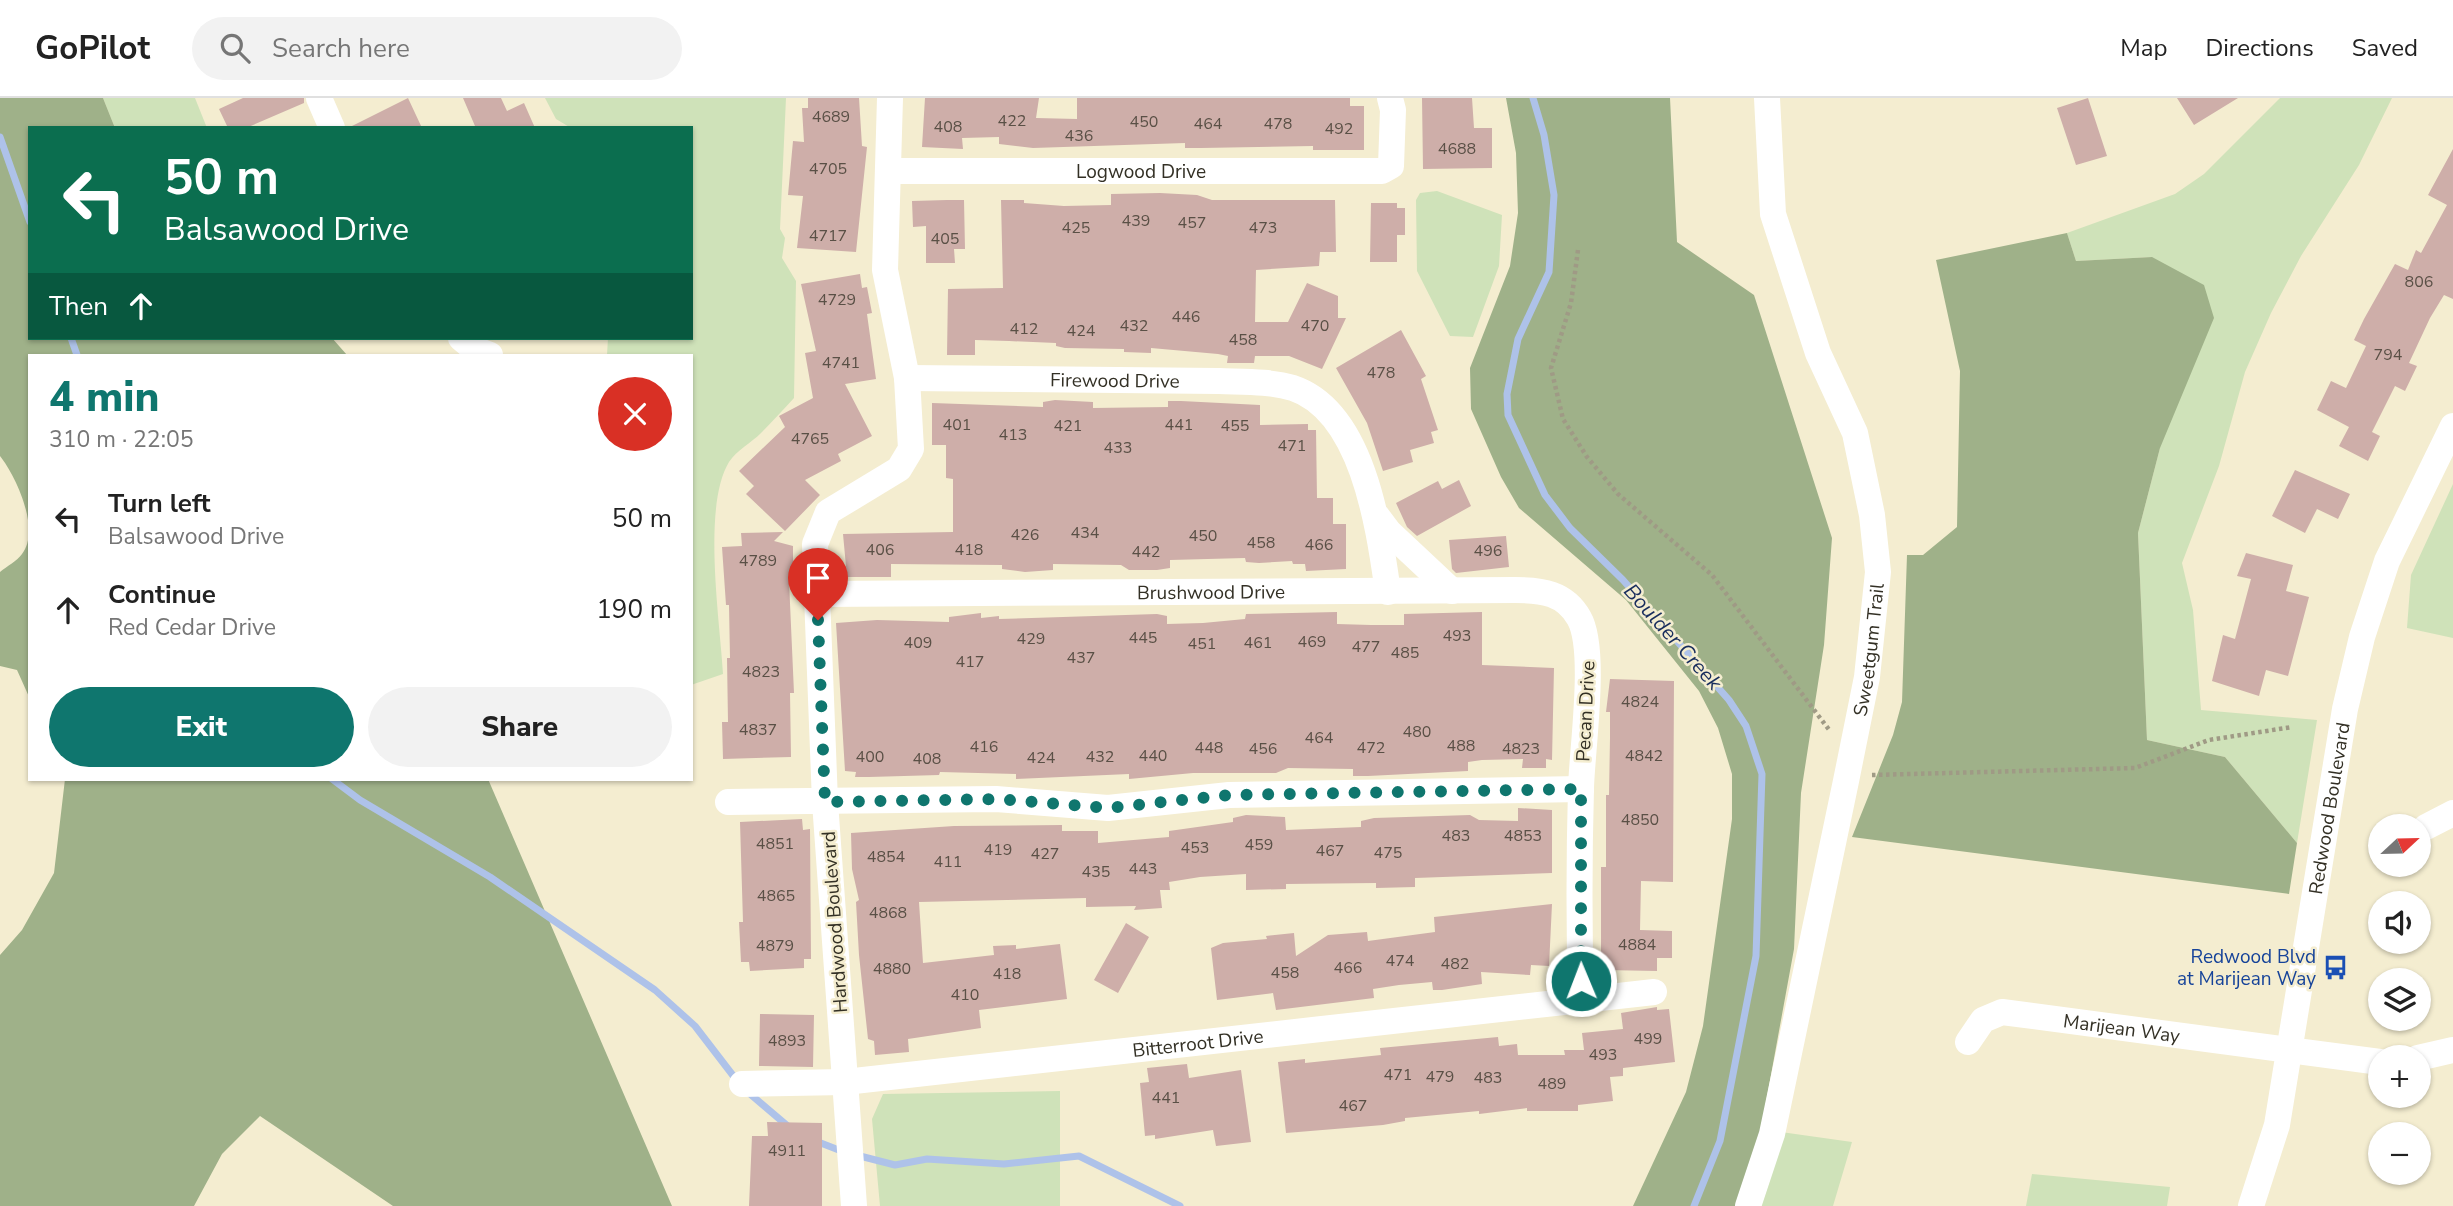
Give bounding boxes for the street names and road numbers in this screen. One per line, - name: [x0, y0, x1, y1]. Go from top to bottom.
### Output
- street label: Logwood Drive: [1076, 159, 1206, 185]
- street label: Firewood Drive: [1050, 367, 1180, 395]
- street label: Brushwood Drive: [1137, 579, 1285, 606]
- street label: Sweetgum Trail: [1847, 582, 1891, 719]
- street label: Pecan Drive: [1570, 660, 1602, 762]
- street label: Redwood Boulevard: [2303, 721, 2357, 896]
- street label: Hardwood Boulevard: [816, 830, 854, 1014]
- street label: Marijean Way: [2062, 1008, 2182, 1049]
- street label: Bitterroot Drive: [1131, 1024, 1265, 1064]

